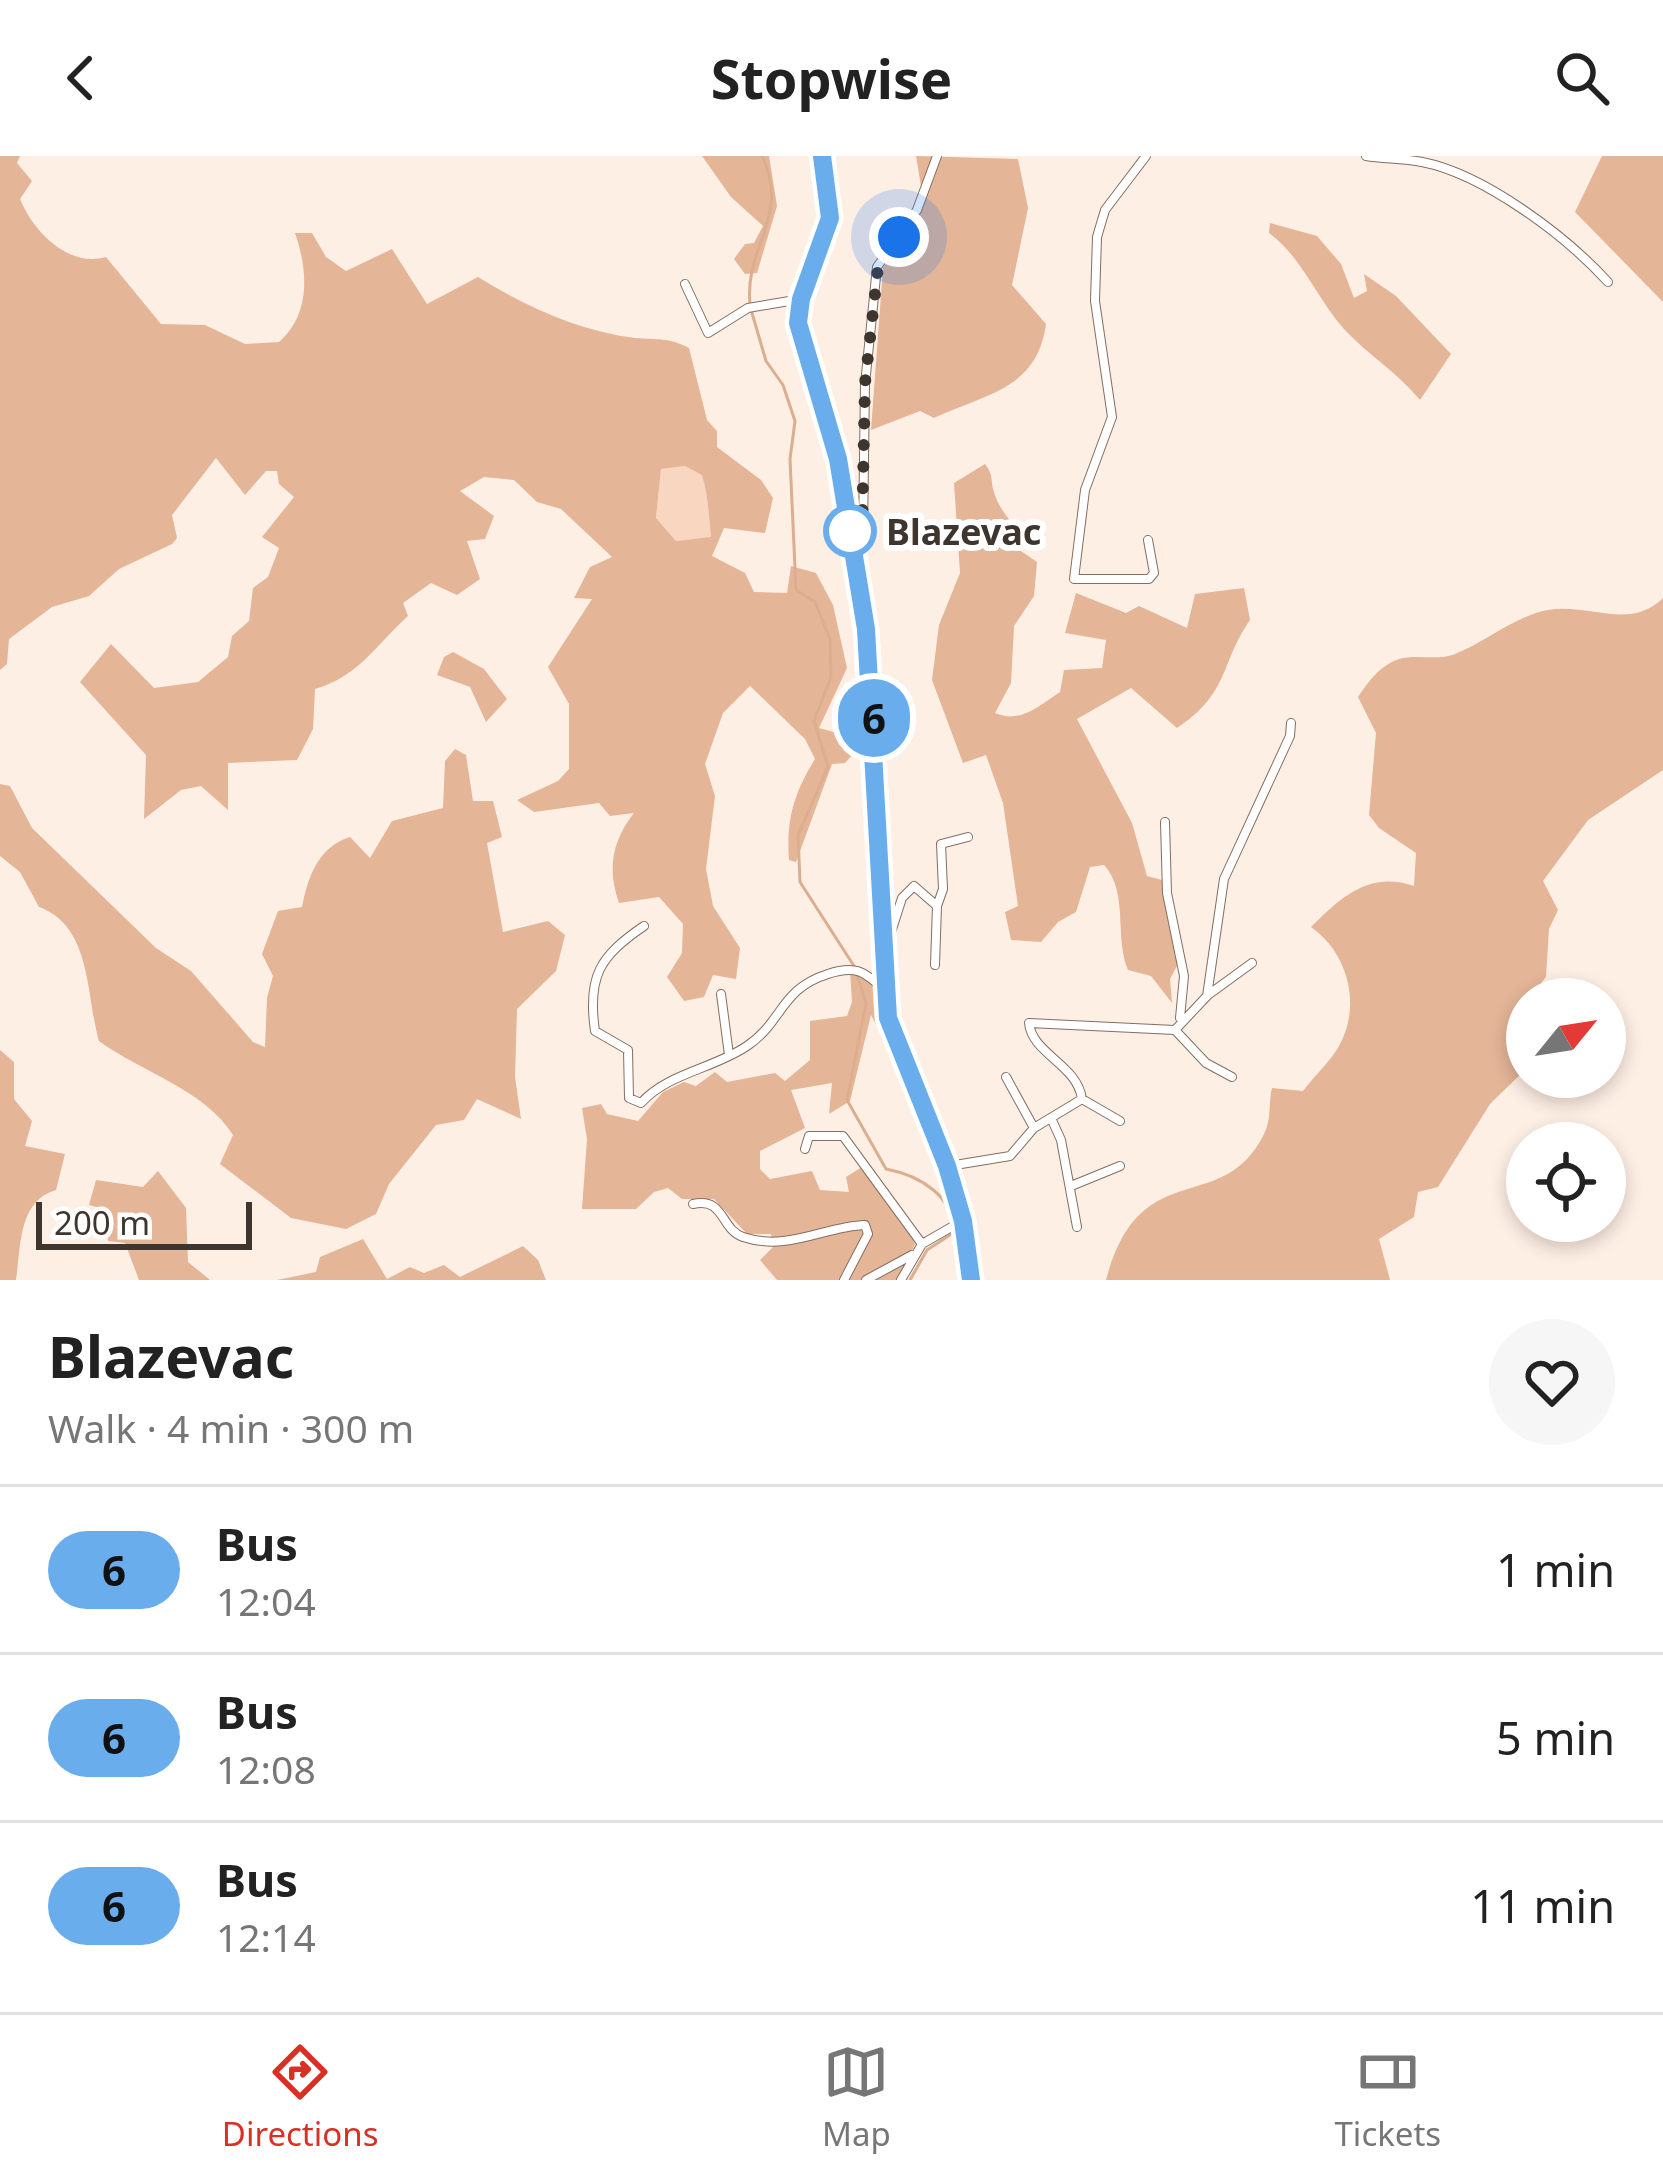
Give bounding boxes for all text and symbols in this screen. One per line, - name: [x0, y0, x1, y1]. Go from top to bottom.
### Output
- text: Stopwise: [711, 41, 952, 115]
- icon: back: [48, 45, 114, 111]
- icon: search: [1549, 45, 1615, 111]
- your location: [869, 207, 929, 267]
- marker: Blazevac: [825, 506, 875, 556]
- place label: Blazevac: [886, 507, 1041, 556]
- line badge: 6: [835, 679, 913, 757]
- text: 6: [862, 689, 886, 746]
- north arrow: [1506, 978, 1626, 1098]
- map controls: [1506, 978, 1626, 1242]
- button: locate: [1506, 1122, 1626, 1242]
- scale bar: [36, 1196, 252, 1249]
- text: 200 m: [54, 1200, 150, 1245]
- text: Blazevac: [48, 1317, 294, 1395]
- button: heart: [1489, 1319, 1615, 1445]
- text: Walk · 4 min · 300 m: [48, 1401, 414, 1454]
- text: Bus: [216, 1513, 298, 1574]
- text: 1 min: [1496, 1539, 1615, 1600]
- text: 6: [102, 1541, 126, 1598]
- text: 12:04: [216, 1574, 316, 1627]
- text: Bus: [216, 1681, 298, 1742]
- text: 5 min: [1496, 1707, 1615, 1768]
- text: 6: [102, 1709, 126, 1766]
- text: 12:08: [216, 1742, 316, 1795]
- text: Bus: [216, 1849, 298, 1910]
- text: 11 min: [1470, 1875, 1615, 1936]
- text: 6: [102, 1877, 126, 1934]
- text: 12:14: [216, 1910, 316, 1963]
- tab: Directions: [222, 2039, 378, 2156]
- tab: Map: [822, 2039, 891, 2156]
- tab: Tickets: [1335, 2039, 1441, 2156]

